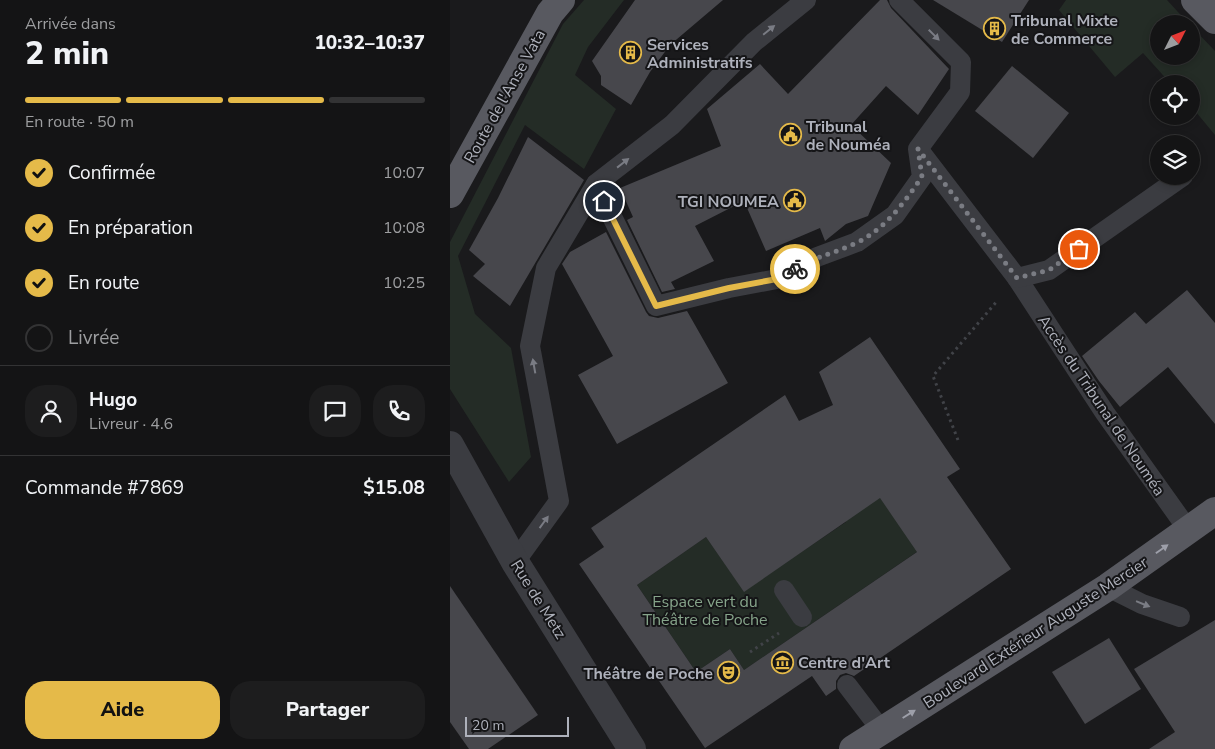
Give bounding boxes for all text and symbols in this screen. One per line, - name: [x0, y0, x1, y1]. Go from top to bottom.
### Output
- place label: Tribunal Mixte de Commerce: [1011, 10, 1118, 50]
- text: Arrivée dans: [25, 13, 116, 35]
- north arrow: [1150, 15, 1200, 65]
- map controls: [1150, 15, 1200, 185]
- building icon: Tribunal Mixte de Commerce: [983, 17, 1007, 41]
- one-way arrow: [762, 24, 775, 35]
- street label: Route de l'Anse Vata: [459, 26, 551, 167]
- one-way arrow: [928, 28, 940, 40]
- text: 10:32–10:37: [314, 30, 425, 56]
- text: 2 min: [25, 32, 109, 75]
- place label: Services Administratifs: [647, 34, 753, 74]
- building icon: Services Administratifs: [619, 41, 643, 65]
- button: locate: [1150, 75, 1200, 125]
- text: En route · 50 m: [25, 111, 134, 133]
- place label: Tribunal de Nouméa: [806, 116, 891, 156]
- public building icon: Tribunal de Nouméa: [778, 123, 802, 147]
- button: layers: [1150, 135, 1200, 185]
- one-way arrow: [616, 157, 629, 168]
- icon: check: [25, 159, 53, 187]
- text: Confirmée: [68, 160, 155, 186]
- text: 10:07: [383, 162, 425, 184]
- pin: [583, 180, 625, 222]
- icon: home: [590, 187, 618, 215]
- public building icon: TGI NOUMEA: [783, 189, 807, 213]
- place label: TGI NOUMEA: [678, 191, 779, 213]
- icon: check: [25, 214, 53, 242]
- text: En préparation: [68, 215, 193, 241]
- text: 10:08: [383, 217, 425, 239]
- pin: [1058, 228, 1100, 270]
- icon: bag: [1065, 235, 1093, 263]
- courier: [770, 244, 820, 294]
- icon: bike: [781, 255, 809, 283]
- icon: check: [25, 269, 53, 297]
- text: En route: [68, 270, 139, 296]
- text: 10:25: [383, 272, 425, 294]
- street label: Accès du Tribunal de Nouméa: [1032, 311, 1170, 500]
- text: Livrée: [68, 325, 119, 351]
- one-way arrow: [529, 358, 537, 374]
- button: person: [25, 385, 77, 437]
- button: chat: [309, 385, 361, 437]
- button: phone: [373, 385, 425, 437]
- text: Hugo: [89, 387, 137, 413]
- text: Livreur · 4.6: [89, 413, 173, 435]
- text: Commande #7869: [25, 475, 184, 501]
- text: $15.08: [363, 475, 425, 501]
- one-way arrow: [539, 515, 549, 529]
- one-way arrow: [1156, 544, 1169, 554]
- street label: Boulevard Extérieur Auguste Mercier: [919, 552, 1152, 714]
- street label: Rue de Metz: [505, 556, 571, 643]
- park label: Espace vert du Théâtre de Poche: [642, 591, 768, 631]
- one-way arrow: [1136, 600, 1151, 608]
- museum icon: Centre d'Art: [770, 650, 794, 674]
- place label: Centre d'Art: [798, 652, 891, 674]
- theatre icon: Théâtre de Poche: [717, 661, 741, 685]
- place label: Théâtre de Poche: [584, 663, 713, 685]
- button: Aide: [25, 681, 220, 739]
- button: Partager: [230, 681, 425, 739]
- one-way arrow: [902, 709, 915, 718]
- scale bar: [465, 714, 569, 737]
- text: 20 m: [472, 716, 504, 735]

